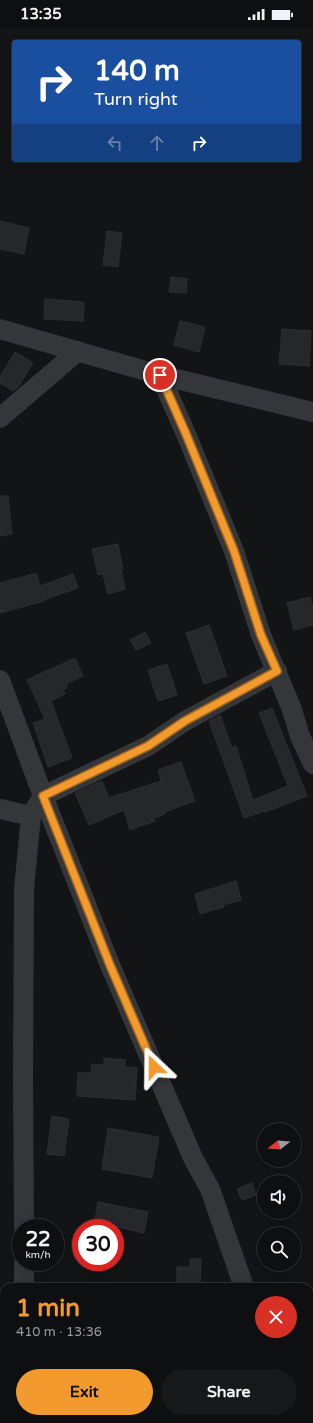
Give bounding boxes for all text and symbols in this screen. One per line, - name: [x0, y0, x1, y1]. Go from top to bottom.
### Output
- text: 13:35: [20, 5, 62, 23]
- text: 140 m: [94, 54, 180, 88]
- icon: right: [28, 56, 80, 108]
- text: Turn right: [94, 88, 178, 110]
- icon: left: [104, 132, 126, 154]
- icon: ahead: [146, 132, 168, 154]
- icon: right: [188, 132, 210, 154]
- pin: [143, 358, 177, 392]
- icon: arrive: [149, 364, 171, 386]
- position arrow: [133, 1046, 175, 1088]
- north arrow: [257, 1123, 301, 1167]
- map controls: [257, 1123, 301, 1271]
- button: sound: [257, 1175, 301, 1219]
- speed limit sign: 30: [72, 1219, 124, 1271]
- button: search: [257, 1227, 301, 1271]
- text: 22: [25, 1228, 51, 1252]
- text: km/h: [25, 1249, 51, 1261]
- text: 1 min: [16, 1294, 80, 1323]
- button: close: [255, 1296, 297, 1338]
- text: 410 m · 13:36: [16, 1324, 102, 1340]
- button: Exit: [16, 1369, 153, 1415]
- button: Share: [161, 1369, 297, 1415]

